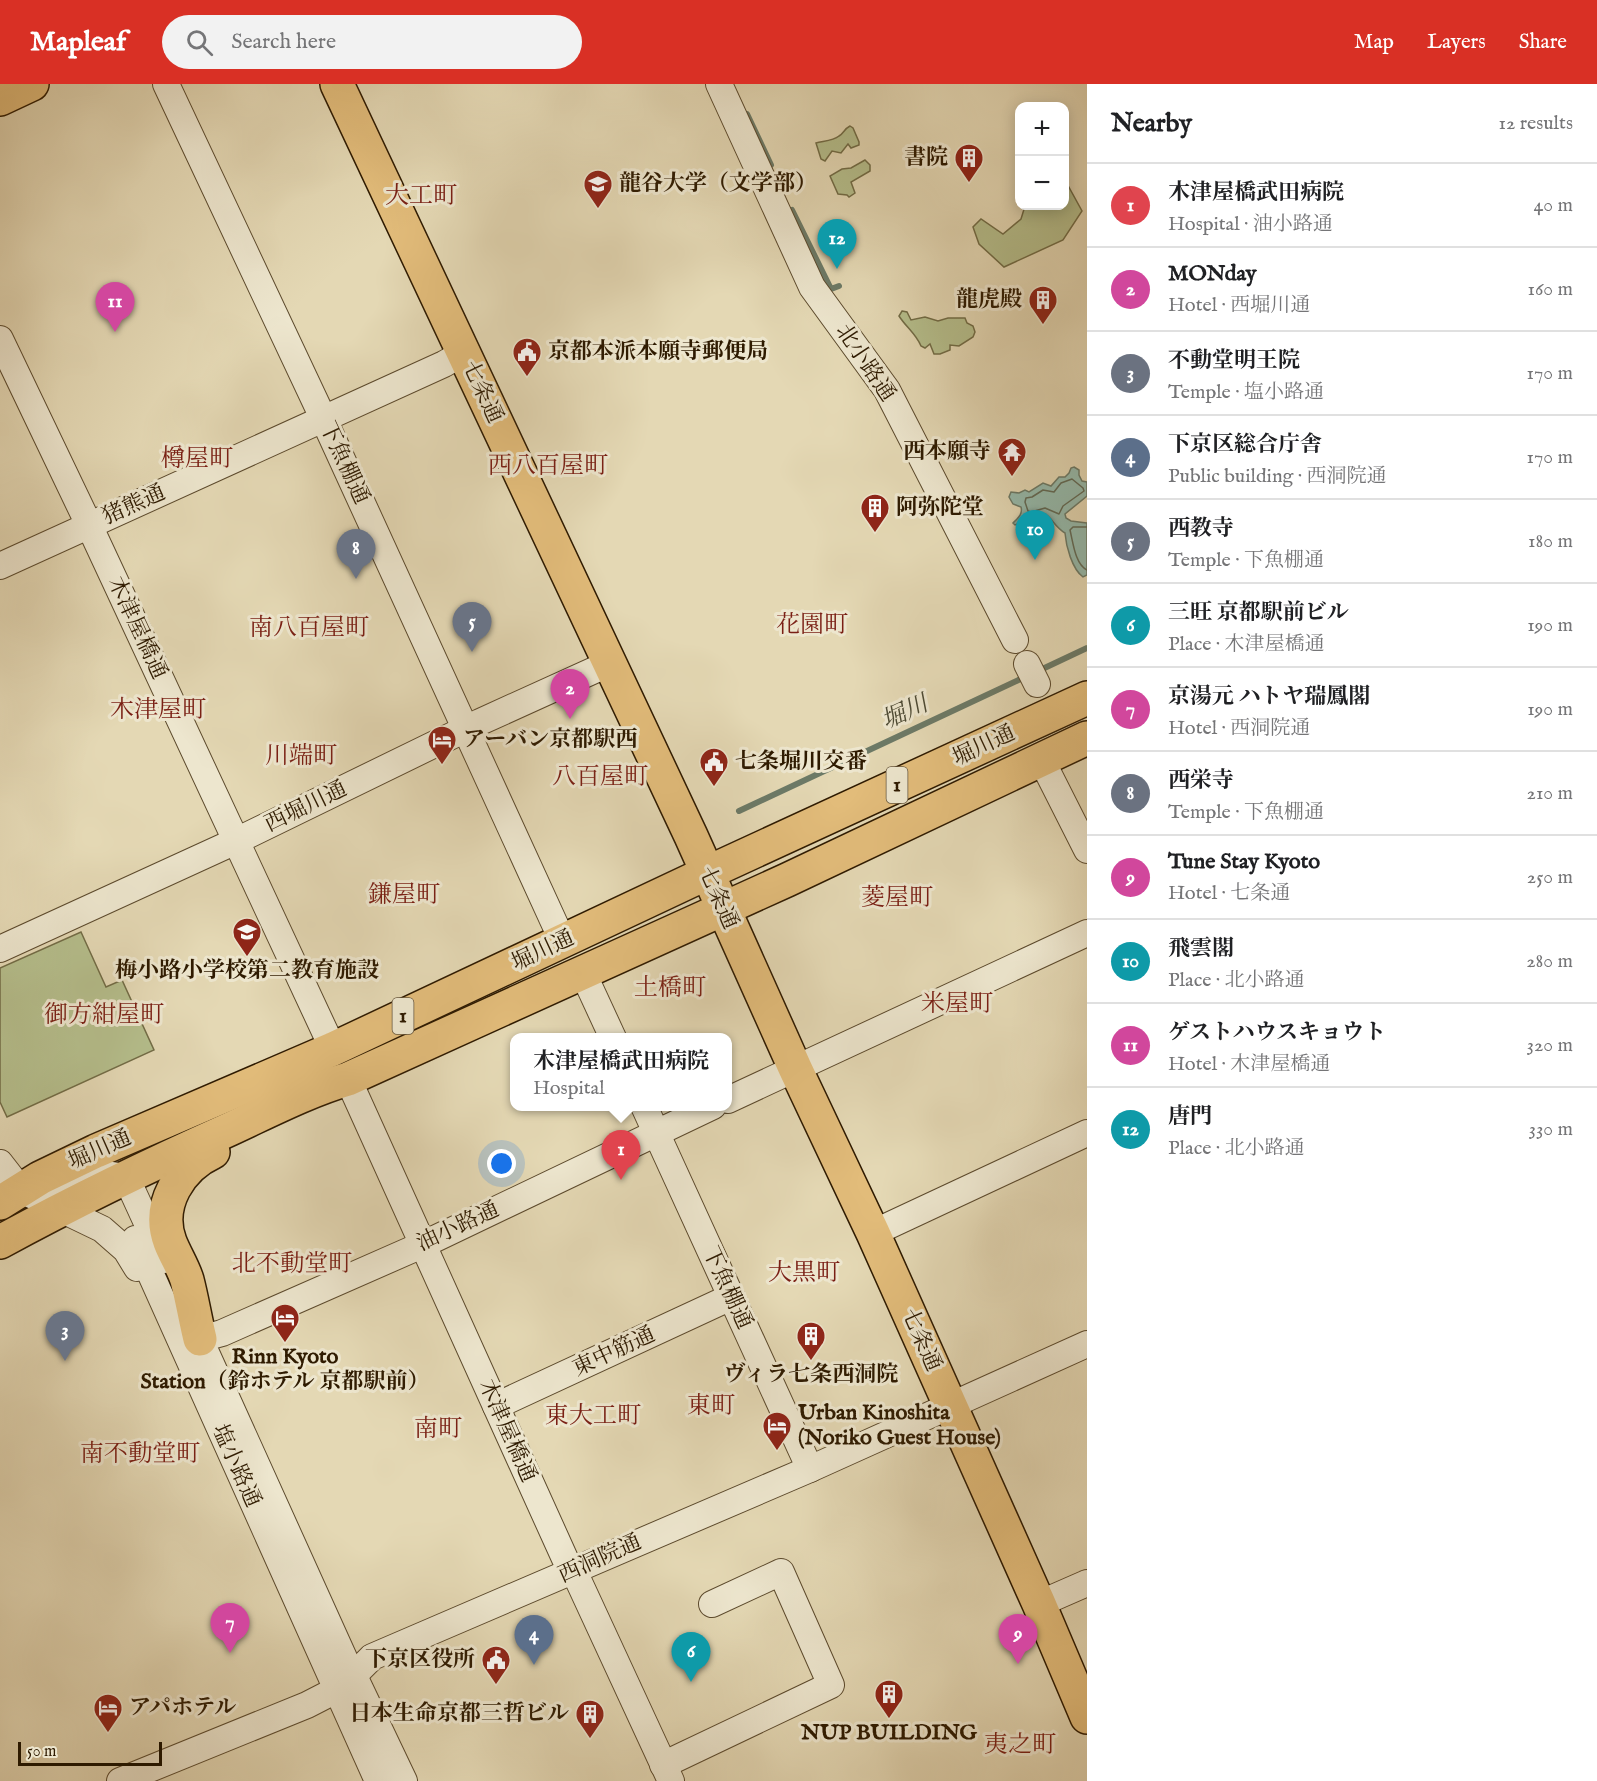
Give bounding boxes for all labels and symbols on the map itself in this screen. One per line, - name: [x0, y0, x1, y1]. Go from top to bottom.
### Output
- building icon: 書院: [953, 142, 985, 184]
- place label: 書院: [904, 144, 948, 172]
- school or university icon: 龍谷大学（文学部）: [582, 168, 614, 210]
- place label: 龍谷大学（文学部）: [619, 170, 817, 198]
- district label: 大工町: [385, 181, 457, 212]
- pin: 12: [818, 220, 856, 269]
- pin: 11: [96, 282, 134, 332]
- building icon: 龍虎殿: [1027, 284, 1059, 326]
- place label: 龍虎殿: [956, 286, 1022, 314]
- street label: 北小路通: [829, 319, 901, 407]
- public building icon: 京都本派本願寺郵便局: [511, 336, 543, 378]
- place label: 京都本派本願寺郵便局: [548, 338, 768, 366]
- street label: 七条通: [455, 356, 509, 428]
- street label: 下魚棚通: [313, 417, 375, 509]
- temple icon: 西本願寺: [996, 436, 1028, 478]
- place label: 西本願寺: [903, 438, 991, 466]
- district label: 樽屋町: [161, 444, 233, 475]
- district label: 西八百屋町: [488, 451, 608, 482]
- street label: 猪熊通: [98, 479, 170, 531]
- building icon: 阿弥陀堂: [859, 492, 891, 534]
- place label: 阿弥陀堂: [896, 494, 984, 522]
- pin: 10: [1016, 510, 1054, 560]
- pin: 8: [336, 530, 376, 579]
- street label: 木津屋橋通: [101, 572, 173, 684]
- pin: 5: [452, 602, 492, 652]
- district label: 花園町: [776, 610, 848, 641]
- district label: 南八百屋町: [249, 613, 369, 644]
- pin: 2: [550, 670, 590, 719]
- water label: 堀川: [877, 688, 936, 737]
- district label: 木津屋町: [110, 695, 206, 726]
- street label: 堀川通: [948, 719, 1020, 773]
- hotel icon: アーバン京都駅西: [426, 724, 458, 766]
- place label: アーバン京都駅西: [463, 726, 637, 754]
- district label: 川端町: [265, 741, 337, 772]
- public building icon: 七条堀川交番: [698, 746, 730, 788]
- place label: 七条堀川交番: [735, 748, 867, 776]
- district label: 八百屋町: [552, 762, 648, 793]
- road number: 1: [886, 767, 908, 803]
- street label: 西堀川通: [260, 775, 352, 839]
- street label: 七条通: [692, 862, 744, 934]
- district label: 鎌屋町: [368, 880, 440, 911]
- district label: 菱屋町: [861, 883, 933, 914]
- school or university icon: 梅小路小学校第二教育施設: [231, 916, 263, 958]
- street label: 堀川通: [507, 924, 579, 978]
- place label: 梅小路小学校第二教育施設: [115, 957, 379, 985]
- district label: 土橋町: [634, 973, 706, 1004]
- district label: 米屋町: [921, 989, 993, 1020]
- road number: 1: [392, 998, 414, 1034]
- district label: 御方紺屋町: [44, 1000, 164, 1031]
- street label: 堀川通: [64, 1124, 136, 1176]
- pin: 1: [602, 1130, 640, 1180]
- your location: [487, 1149, 516, 1178]
- street label: 油小路通: [412, 1196, 504, 1258]
- street label: 下魚棚通: [696, 1242, 758, 1334]
- district label: 北不動堂町: [232, 1249, 352, 1280]
- district label: 大黒町: [768, 1258, 840, 1289]
- hotel icon: Rinn Kyoto Station（鈴ホテル 京都駅前）: [269, 1302, 301, 1344]
- street label: 七条通: [895, 1304, 947, 1376]
- pin: 3: [46, 1312, 84, 1361]
- building icon: ヴィラ七条西洞院: [795, 1320, 827, 1362]
- street label: 東中筋通: [568, 1321, 660, 1383]
- place label: Rinn Kyoto Station（鈴ホテル 京都駅前）: [141, 1343, 429, 1396]
- place label: ヴィラ七条西洞院: [724, 1361, 898, 1389]
- street label: 木津屋橋通: [472, 1375, 542, 1487]
- district label: 東町: [687, 1391, 735, 1422]
- place label: Urban Kinoshita (Noriko Guest House): [797, 1399, 1001, 1452]
- district label: 東大工町: [545, 1401, 641, 1432]
- hotel icon: Urban Kinoshita (Noriko Guest House): [761, 1410, 793, 1452]
- district label: 南町: [414, 1414, 462, 1445]
- street label: 塩小路通: [205, 1420, 267, 1512]
- district label: 南不動堂町: [80, 1439, 200, 1470]
- street label: 西洞院通: [554, 1528, 646, 1590]
- pin: 7: [210, 1604, 250, 1653]
- pin: 9: [998, 1614, 1038, 1664]
- pin: 4: [514, 1616, 554, 1665]
- pin: 6: [672, 1632, 710, 1682]
- public building icon: 下京区役所: [480, 1644, 512, 1686]
- place label: 下京区役所: [365, 1646, 475, 1674]
- building icon: NUP BUILDING: [873, 1678, 905, 1720]
- hotel icon: アパホテル: [92, 1692, 124, 1734]
- place label: アパホテル: [129, 1694, 236, 1722]
- building icon: 日本生命京都三哲ビル: [574, 1698, 606, 1740]
- place label: 日本生命京都三哲ビル: [349, 1700, 569, 1728]
- place label: NUP BUILDING: [800, 1719, 978, 1747]
- district label: 夷之町: [984, 1730, 1056, 1761]
- scale bar: [18, 1739, 162, 1766]

